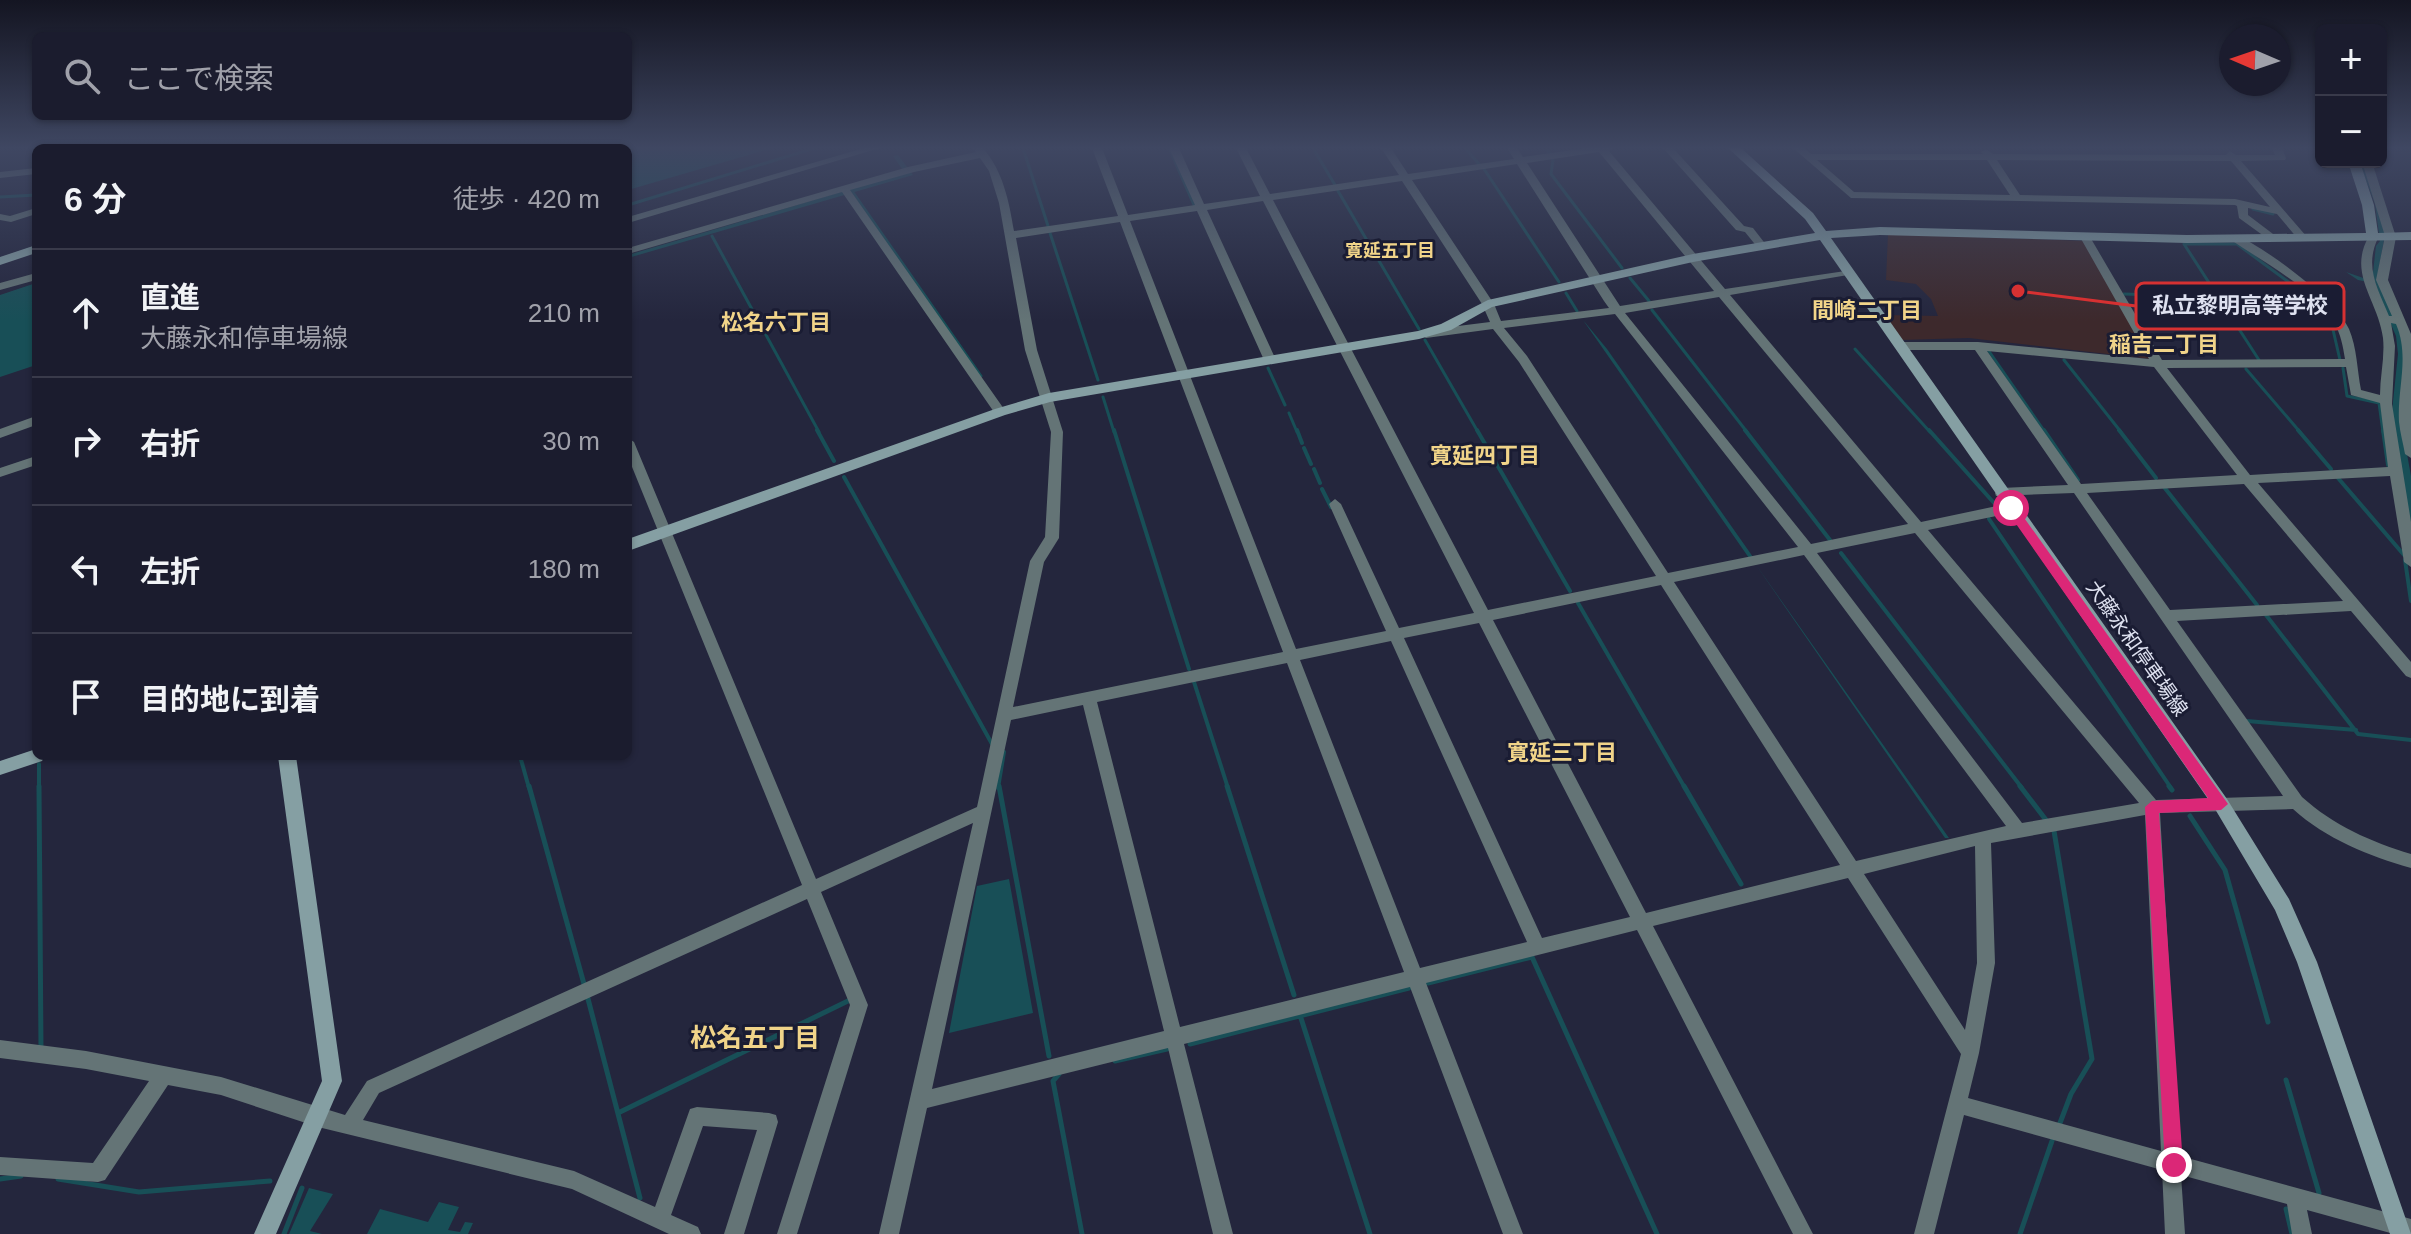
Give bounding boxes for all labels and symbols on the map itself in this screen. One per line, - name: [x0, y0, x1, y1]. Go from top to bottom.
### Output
- north arrow: [2219, 24, 2291, 96]
- district label: 寛延五丁目: [1345, 241, 1435, 261]
- callout: 私立黎明高等学校: [2136, 283, 2344, 329]
- text: 私立黎明高等学校: [2152, 293, 2328, 318]
- district label: 間崎二丁目: [1812, 298, 1922, 323]
- district label: 松名六丁目: [721, 310, 831, 335]
- district label: 稲吉二丁目: [2109, 332, 2219, 357]
- district label: 寛延四丁目: [1430, 443, 1540, 468]
- route start: [1993, 490, 2029, 526]
- street label: 大藤永和停車場線: [2082, 576, 2192, 720]
- district label: 寛延三丁目: [1507, 740, 1617, 765]
- district label: 松名五丁目: [690, 1023, 820, 1053]
- route end: [2156, 1147, 2192, 1183]

